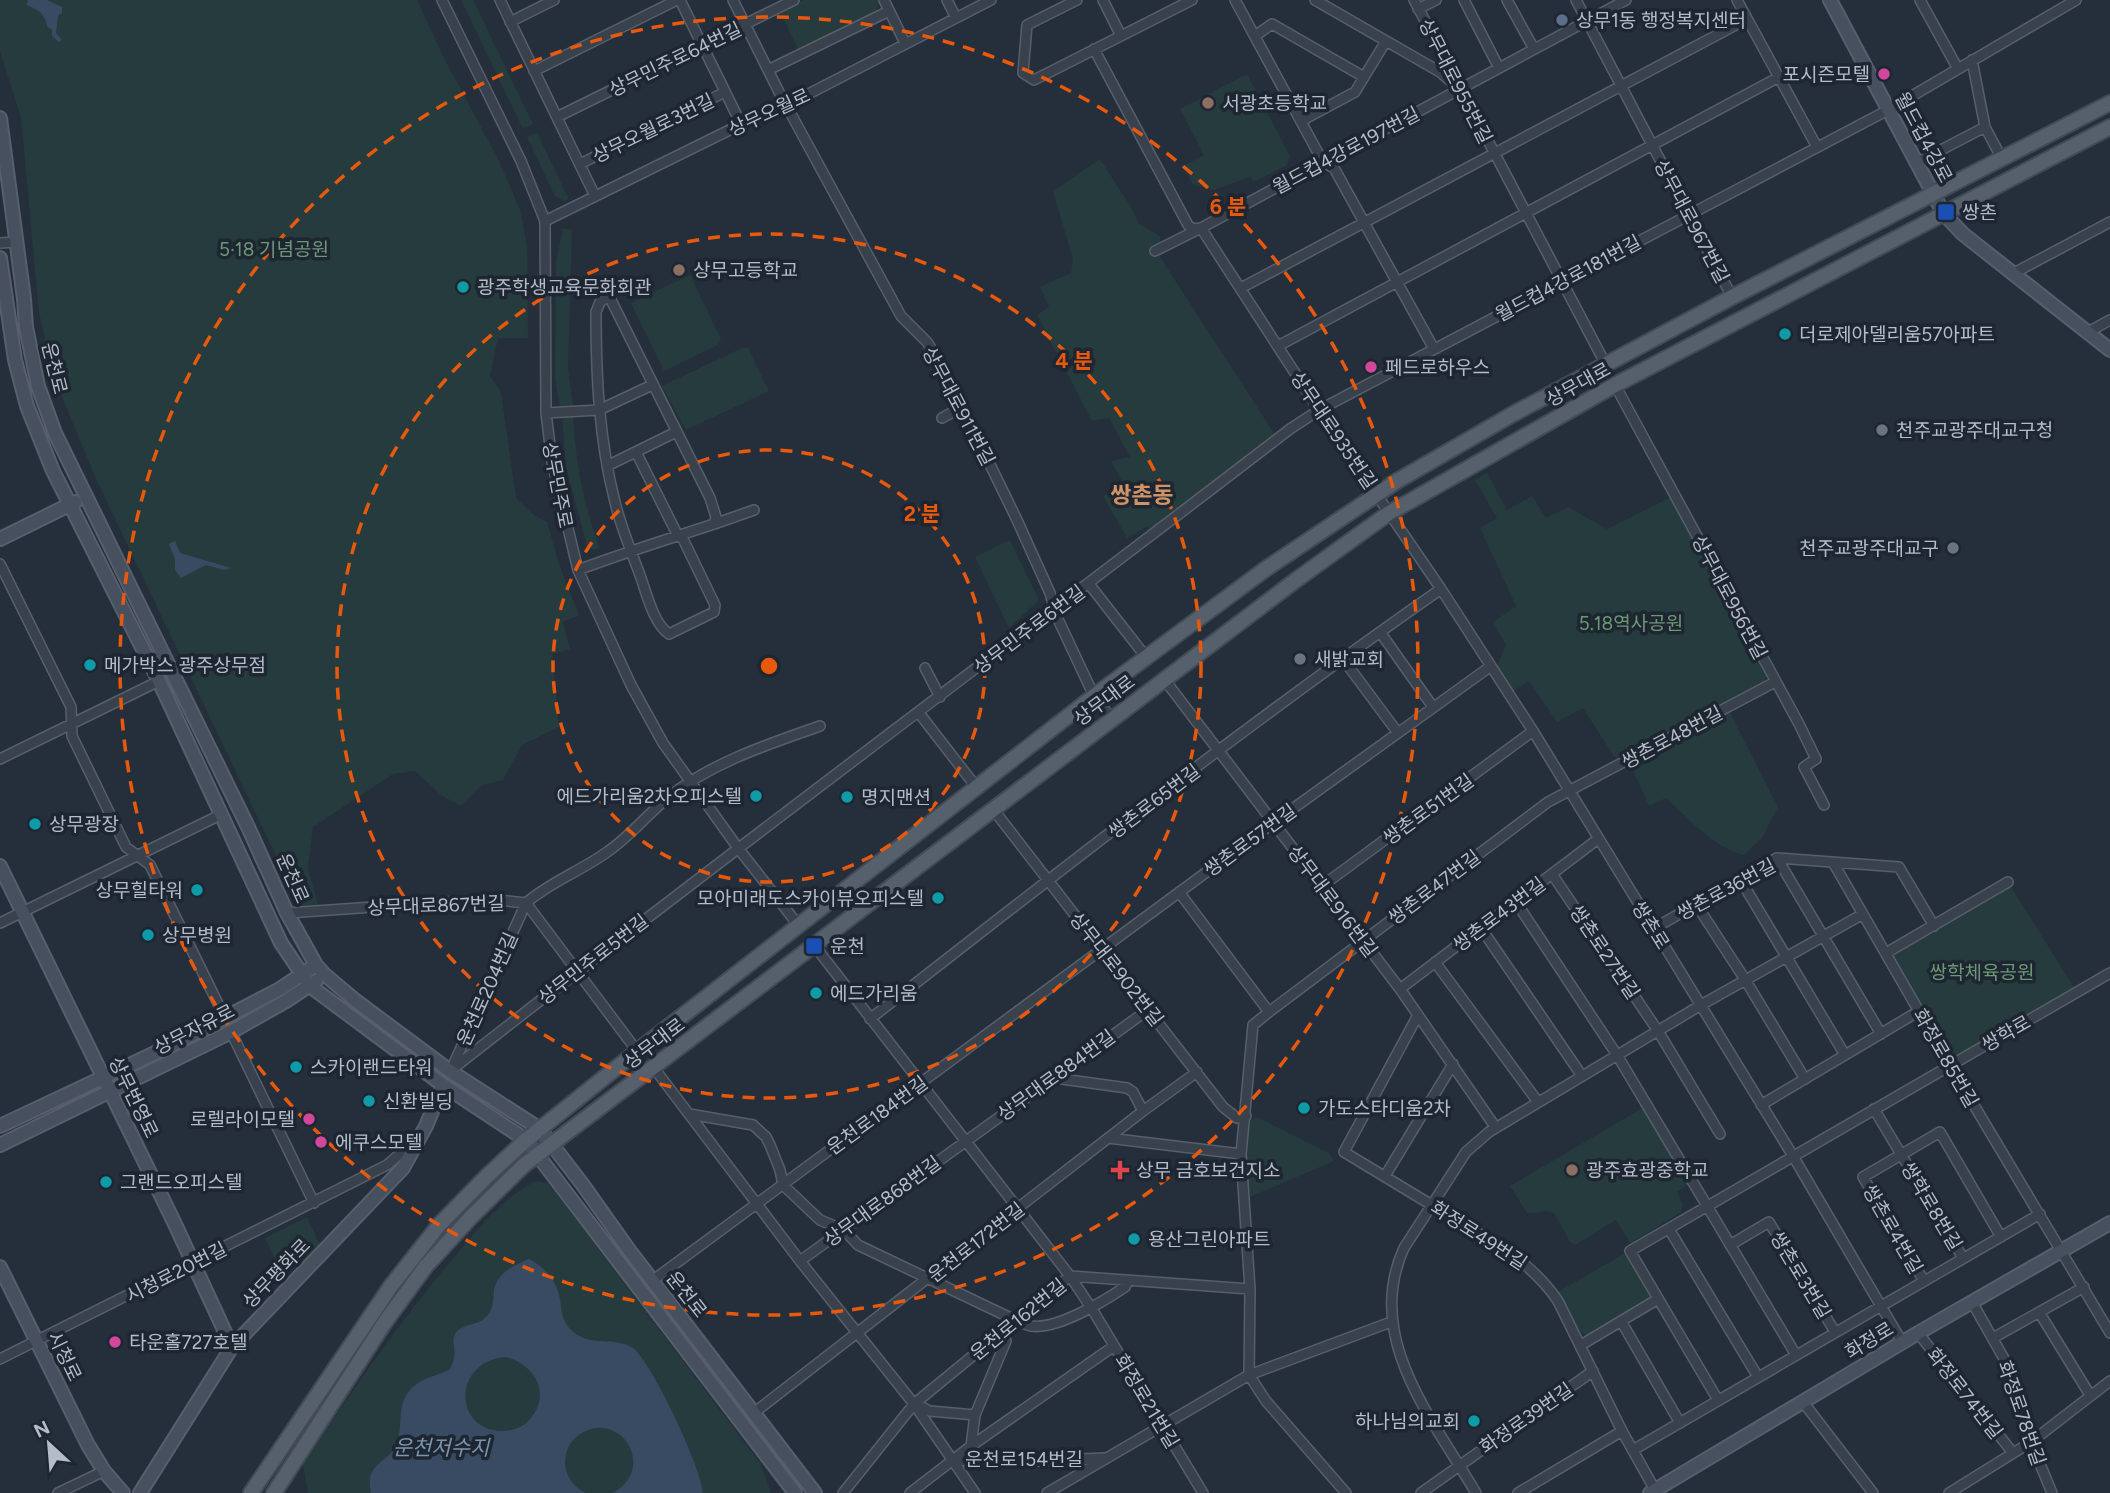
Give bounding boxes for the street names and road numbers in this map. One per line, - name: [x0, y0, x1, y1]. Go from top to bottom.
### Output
- street label: 상무대로955번길: [1414, 15, 1497, 148]
- street label: 상무민주로64번길: [605, 17, 745, 102]
- street label: 상무오월로: [725, 84, 814, 141]
- street label: 월드컵4강로: [1890, 88, 1957, 186]
- street label: 상무오월로3번길: [589, 89, 718, 168]
- street label: 월드컵4강로197번길: [1269, 102, 1424, 199]
- street label: 상무대로967번길: [1649, 156, 1734, 287]
- street label: 월드컵4강로181번길: [1492, 230, 1645, 327]
- street label: 운천로: [37, 340, 72, 396]
- street label: 상무대로911번길: [918, 343, 1000, 470]
- street label: 상무대로: [1542, 357, 1614, 411]
- street label: 상무대로935번길: [1286, 367, 1381, 493]
- street label: 상무민주로: [538, 440, 577, 530]
- street label: 상무대로956번길: [1687, 531, 1772, 663]
- street label: 상무민주로6번길: [969, 580, 1089, 679]
- street label: 상무대로: [1069, 670, 1139, 731]
- street label: 쌍촌로48번길: [1618, 701, 1727, 774]
- street label: 쌍촌로65번길: [1104, 759, 1205, 843]
- street label: 쌍촌로51번길: [1379, 769, 1478, 850]
- street label: 쌍촌로57번길: [1200, 799, 1301, 882]
- street label: 상무대로916번길: [1283, 841, 1382, 962]
- street label: 쌍촌로47번길: [1384, 845, 1485, 930]
- street label: 운천로: [271, 850, 314, 907]
- street label: 쌍촌로36번길: [1673, 854, 1780, 925]
- street label: 쌍촌로43번길: [1449, 872, 1550, 957]
- street label: 상무대로867번길: [367, 892, 505, 919]
- street label: 쌍촌로: [1627, 897, 1674, 954]
- street label: 쌍촌로27번길: [1565, 901, 1644, 1004]
- street label: 상무대로902번길: [1065, 908, 1168, 1031]
- street label: 상무민주로5번길: [534, 909, 653, 1009]
- street label: 운천로204번길: [452, 929, 523, 1050]
- street label: 상무자유로: [150, 999, 238, 1060]
- street label: 화정로85번길: [1908, 1005, 1983, 1112]
- street label: 쌍학로: [1978, 1010, 2035, 1057]
- street label: 상무대로: [619, 1013, 689, 1074]
- street label: 상무대로884번길: [993, 1025, 1120, 1126]
- street label: 상무번영로: [104, 1053, 163, 1142]
- street label: 운천로184번길: [823, 1071, 932, 1160]
- street label: 상무대로868번길: [819, 1151, 945, 1252]
- street label: 쌍학로8번길: [1896, 1158, 1967, 1255]
- street label: 쌍촌로4번길: [1858, 1181, 1927, 1278]
- street label: 화정로49번길: [1426, 1196, 1531, 1275]
- street label: 운천로172번길: [923, 1198, 1029, 1287]
- street label: 쌍촌로3번길: [1766, 1227, 1836, 1323]
- street label: 상무평화로: [238, 1234, 315, 1313]
- street label: 시청로20번길: [122, 1237, 231, 1308]
- street label: 운천로: [661, 1267, 712, 1322]
- street label: 운천로162번길: [966, 1274, 1071, 1365]
- street label: 화정로: [1841, 1317, 1898, 1364]
- street label: 시청로: [43, 1328, 86, 1385]
- street label: 화정로74번길: [1922, 1343, 2007, 1443]
- street label: 화정로21번길: [1109, 1350, 1184, 1453]
- street label: 화정로78번길: [1993, 1358, 2050, 1469]
- street label: 화정로39번길: [1475, 1378, 1577, 1459]
- street label: 운천로154번길: [965, 1448, 1083, 1471]

